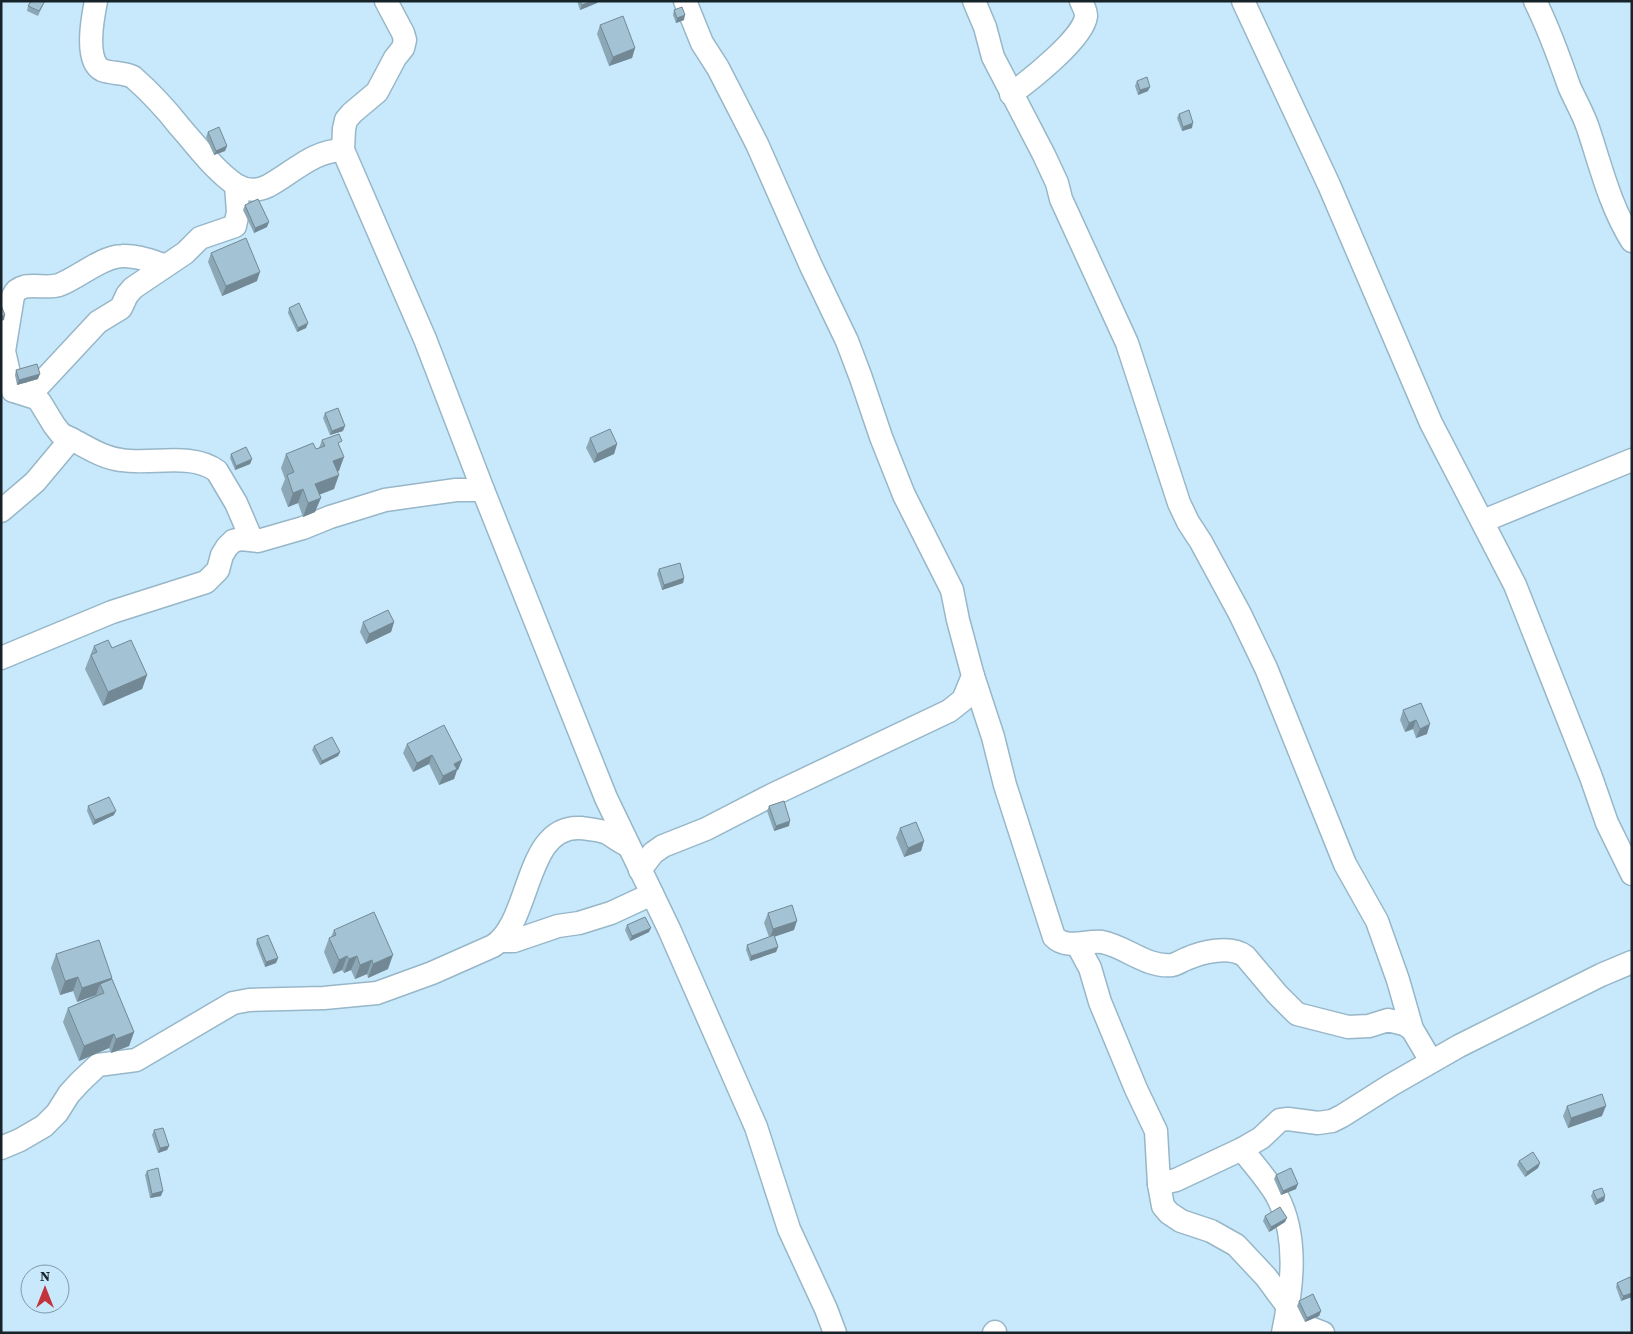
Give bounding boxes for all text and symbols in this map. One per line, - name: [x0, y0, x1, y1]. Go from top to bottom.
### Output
- north arrow: [20, 1264, 70, 1314]
- text: N: [40, 1266, 50, 1286]

